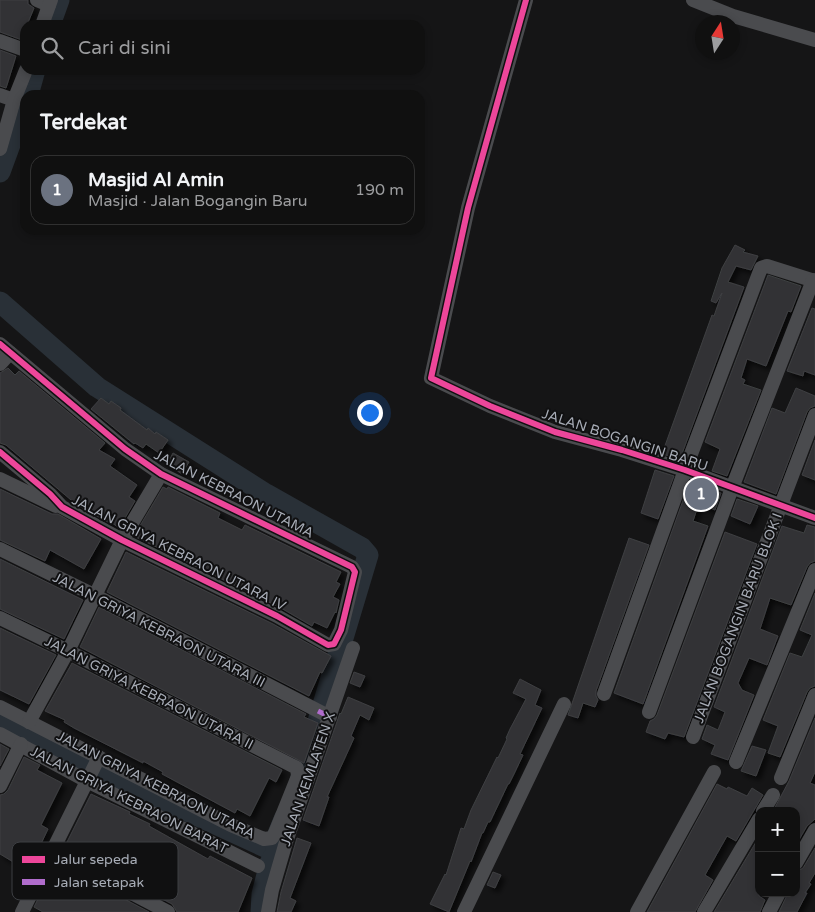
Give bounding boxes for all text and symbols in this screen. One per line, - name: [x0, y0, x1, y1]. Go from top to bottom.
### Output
- north arrow: [695, 15, 740, 60]
- search box: [20, 20, 425, 75]
- icon: search: [38, 34, 66, 62]
- text: Cari di sini: [78, 37, 171, 59]
- text: Terdekat: [40, 110, 127, 135]
- text: Masjid Al Amin: [88, 169, 224, 191]
- text: 1: [52, 180, 62, 200]
- text: 190 m: [355, 180, 404, 200]
- text: Masjid · Jalan Bogangin Baru: [88, 191, 308, 211]
- your location: [357, 400, 383, 426]
- street label: JALAN BOGANGIN BARU: [540, 405, 710, 475]
- street label: JALAN KEBRAON UTAMA: [151, 446, 317, 542]
- pin: 1: [685, 475, 717, 513]
- street label: JALAN GRIYA KEBRAON UTARA IV: [69, 491, 289, 615]
- street label: JALAN BOGANGIN BARU BLOK I: [690, 511, 786, 725]
- street label: JALAN GRIYA KEBRAON UTARA III: [50, 569, 268, 691]
- street label: JALAN GRIYA KEBRAON UTARA II: [42, 633, 256, 753]
- street label: JALAN KEMLATEN X: [277, 710, 339, 848]
- street label: JALAN GRIYA KEBRAON UTARA: [54, 727, 258, 843]
- street label: JALAN GRIYA KEBRAON BARAT: [27, 743, 231, 858]
- map controls: [755, 807, 800, 897]
- button: +: [755, 807, 800, 852]
- legend: [12, 842, 178, 900]
- text: Jalur sepeda: [54, 851, 138, 868]
- button: −: [755, 852, 800, 897]
- text: Jalan setapak: [54, 874, 144, 891]

